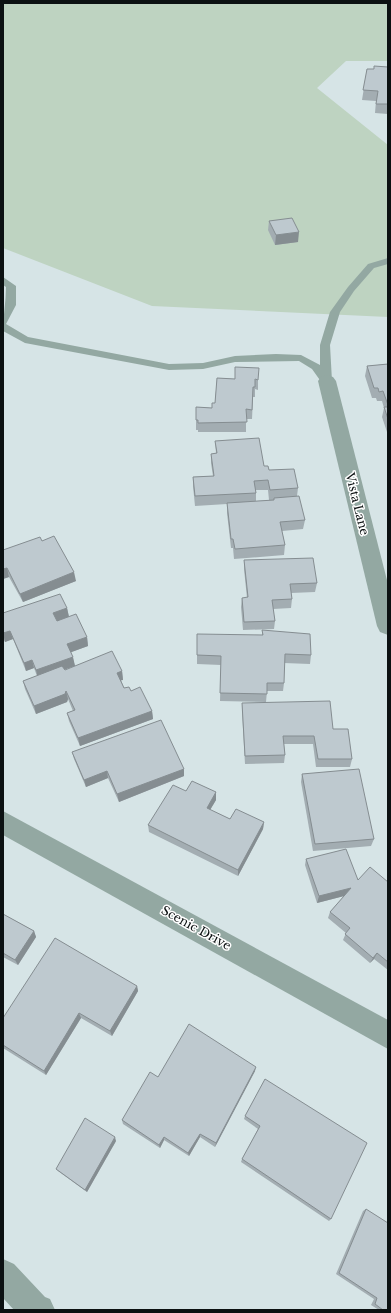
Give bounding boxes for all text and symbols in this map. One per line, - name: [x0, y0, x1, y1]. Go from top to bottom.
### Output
- street label: Vista Lane: [342, 470, 373, 537]
- street label: Scenic Drive: [159, 902, 234, 953]

